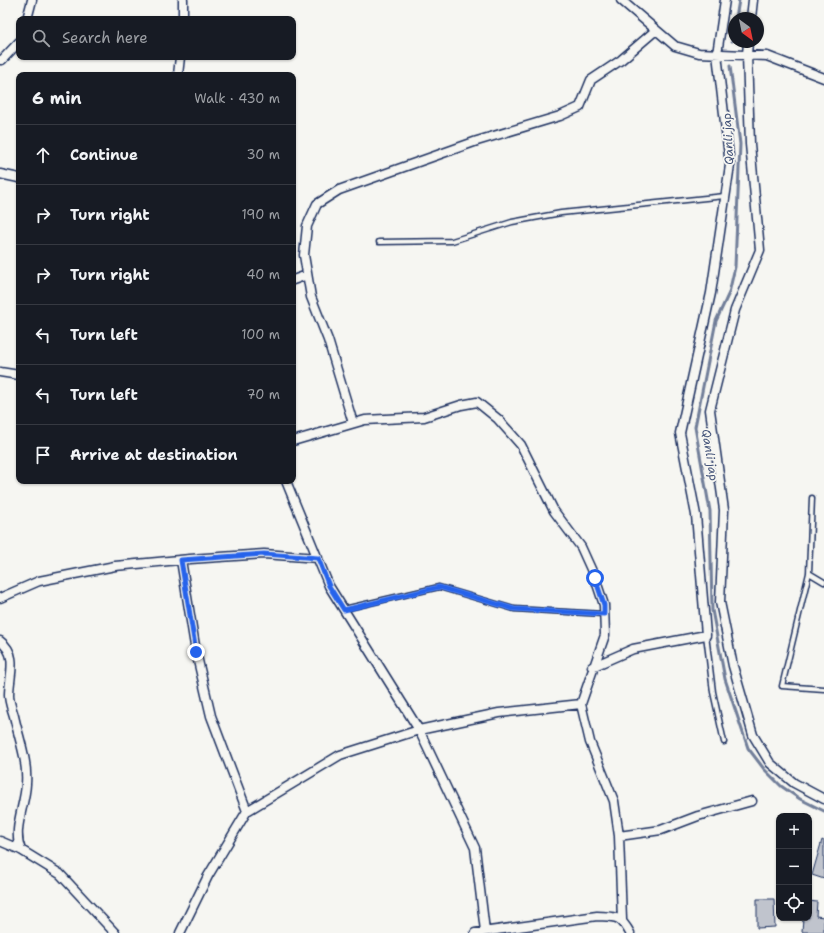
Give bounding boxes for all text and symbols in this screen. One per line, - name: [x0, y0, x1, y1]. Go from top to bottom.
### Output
- north arrow: [728, 12, 764, 48]
- search box: [16, 16, 296, 60]
- icon: search: [30, 27, 52, 49]
- text: Search here: [62, 28, 148, 48]
- text: 6 min: [32, 87, 82, 109]
- text: Walk · 430 m: [194, 90, 280, 107]
- water label: Qanli jap: [719, 112, 737, 165]
- icon: ahead: [32, 144, 54, 166]
- text: Continue: [70, 145, 138, 165]
- text: 30 m: [246, 146, 280, 163]
- icon: right: [32, 204, 54, 226]
- text: Turn right: [70, 205, 150, 225]
- text: 190 m: [241, 206, 280, 223]
- icon: right: [32, 264, 54, 286]
- text: Turn right: [70, 265, 150, 285]
- text: 40 m: [246, 266, 280, 283]
- icon: left: [32, 324, 54, 346]
- text: Turn left: [70, 325, 138, 345]
- text: 100 m: [241, 326, 280, 343]
- icon: left: [32, 384, 54, 406]
- text: Turn left: [70, 385, 138, 405]
- text: 70 m: [246, 386, 280, 403]
- water label: Qanli jap: [698, 428, 722, 482]
- icon: arrive: [32, 444, 54, 466]
- text: Arrive at destination: [70, 445, 238, 465]
- route start: [586, 569, 604, 587]
- route end: [187, 643, 205, 661]
- map controls: [776, 813, 812, 921]
- button: +: [776, 813, 812, 849]
- button: −: [776, 849, 812, 885]
- button: locate: [776, 885, 812, 921]

